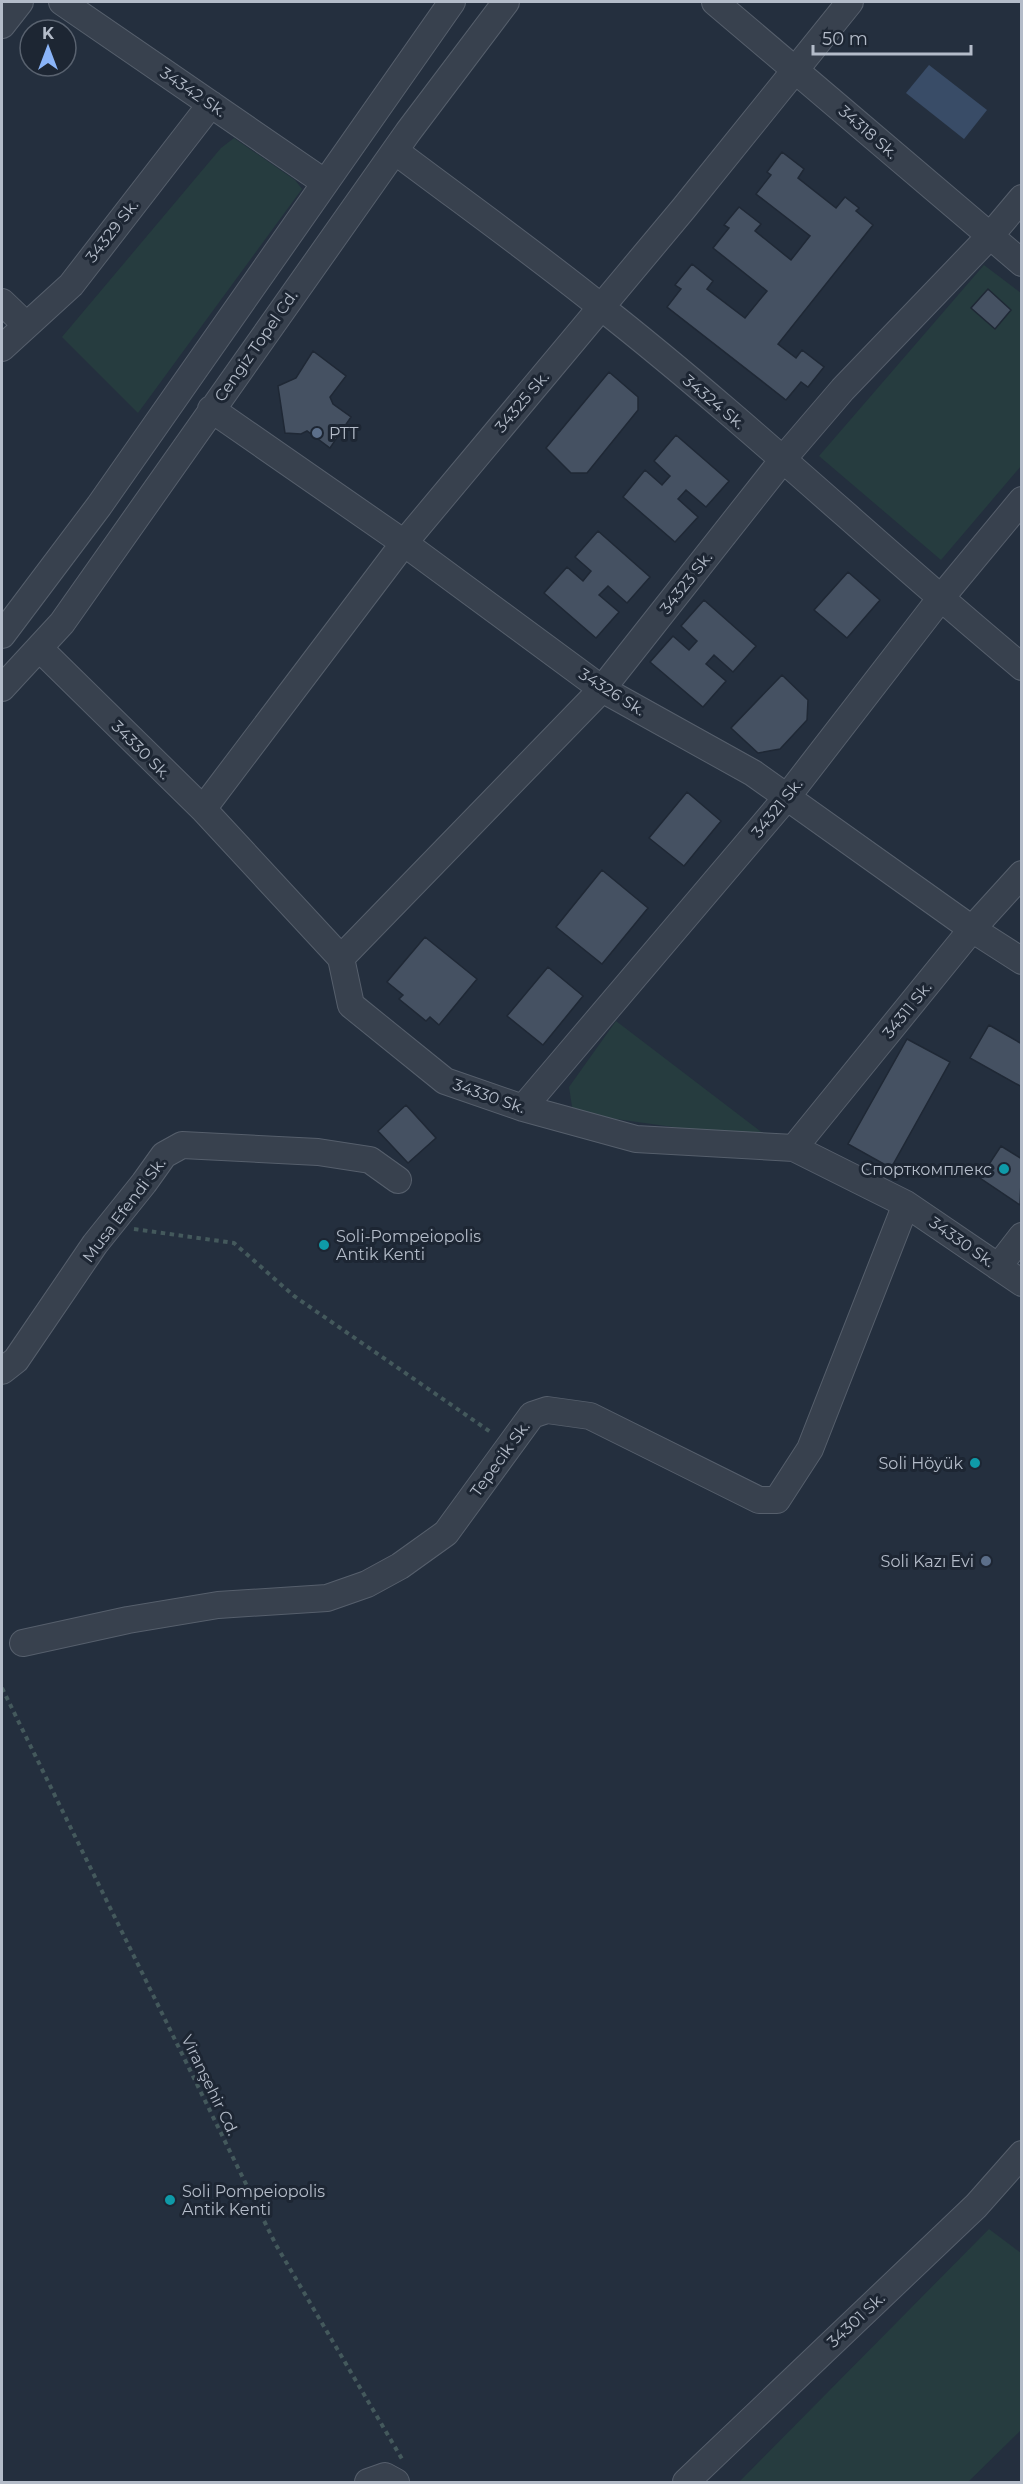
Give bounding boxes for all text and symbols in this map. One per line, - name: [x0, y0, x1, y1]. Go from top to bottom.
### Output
- north arrow: [18, 18, 78, 78]
- scale bar: [813, 18, 970, 56]
- text: K: [42, 24, 55, 43]
- text: 50 m: [822, 28, 868, 50]
- street label: 34342 Sk.: [157, 63, 229, 121]
- street label: 34318 Sk.: [835, 101, 901, 163]
- street label: 34329 Sk.: [82, 196, 142, 266]
- street label: Cengiz Topel Cd.: [210, 287, 302, 405]
- street label: 34325 Sk.: [491, 368, 553, 436]
- street label: 34324 Sk.: [679, 371, 749, 433]
- place label: PTT: [329, 424, 359, 443]
- marker: PTT: [310, 426, 324, 440]
- street label: 34323 Sk.: [656, 548, 716, 618]
- street label: 34326 Sk.: [575, 664, 649, 720]
- street label: 34330 Sk.: [108, 717, 174, 783]
- street label: 34321 Sk.: [747, 775, 807, 841]
- street label: 34311 Sk.: [879, 978, 935, 1042]
- street label: 34330 Sk.: [450, 1075, 528, 1117]
- street label: Musa Efendi Sk.: [78, 1154, 170, 1266]
- place label: Спорткомплекс: [861, 1160, 992, 1179]
- marker: Спорткомплекс: [997, 1162, 1011, 1176]
- street label: 34330 Sk.: [926, 1213, 998, 1271]
- place label: Soli-Pompeiopolis Antik Kenti: [336, 1227, 481, 1264]
- marker: Soli-Pompeiopolis Antik Kenti: [317, 1238, 331, 1252]
- street label: Tepecik Sk.: [466, 1418, 534, 1500]
- place label: Soli Höyük: [879, 1454, 963, 1473]
- marker: Soli Höyük: [968, 1456, 982, 1470]
- place label: Soli Kazı Evi: [881, 1552, 974, 1571]
- marker: Soli Kazı Evi: [979, 1554, 993, 1568]
- street label: Viranşehir Cd.: [177, 2032, 243, 2138]
- place label: Soli Pompeiopolis Antik Kenti: [182, 2182, 325, 2219]
- marker: Soli Pompeiopolis Antik Kenti: [163, 2193, 177, 2207]
- street label: 34301 Sk.: [823, 2289, 889, 2351]

